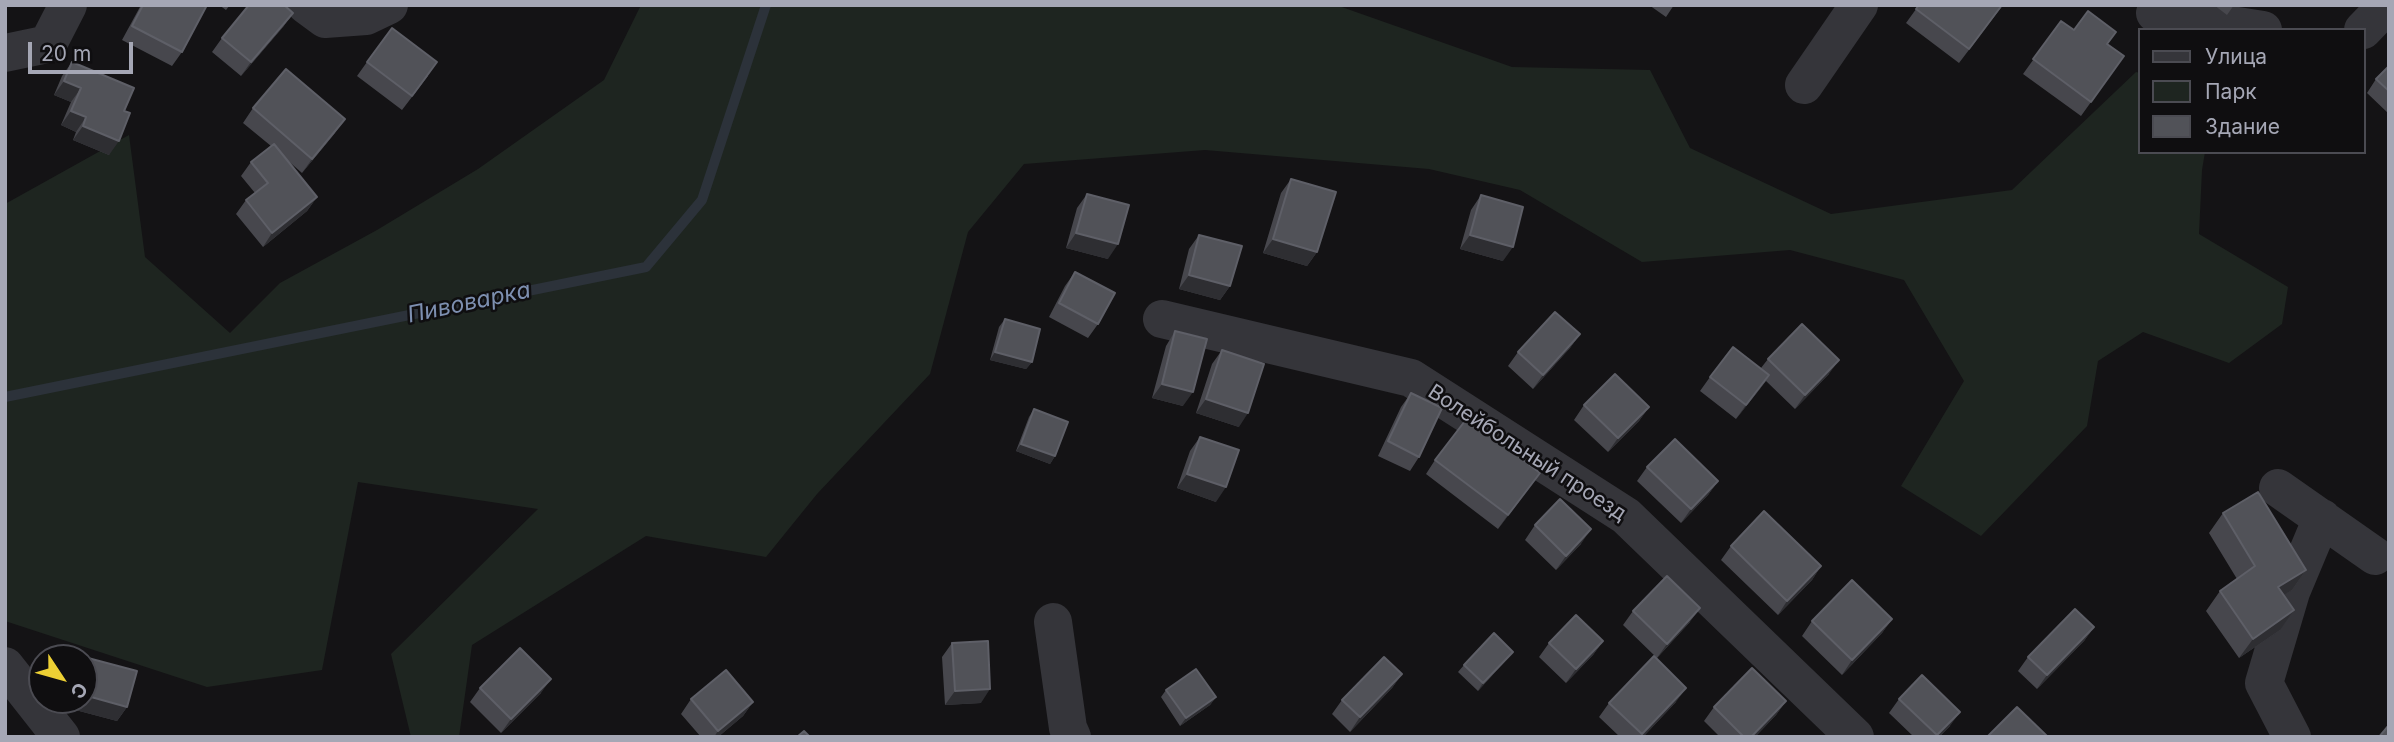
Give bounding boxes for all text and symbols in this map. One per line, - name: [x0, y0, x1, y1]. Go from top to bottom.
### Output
- scale bar: [32, 28, 136, 72]
- legend: [2138, 28, 2366, 154]
- text: 20 m: [41, 41, 91, 66]
- text: Улица: [2205, 44, 2267, 69]
- text: Парк: [2205, 79, 2257, 104]
- text: Здание: [2205, 114, 2280, 139]
- water label: Пивоварка: [405, 276, 533, 330]
- street label: Волейбольный проезд: [1423, 379, 1631, 527]
- north arrow: [28, 644, 98, 714]
- text: С: [65, 678, 92, 703]

